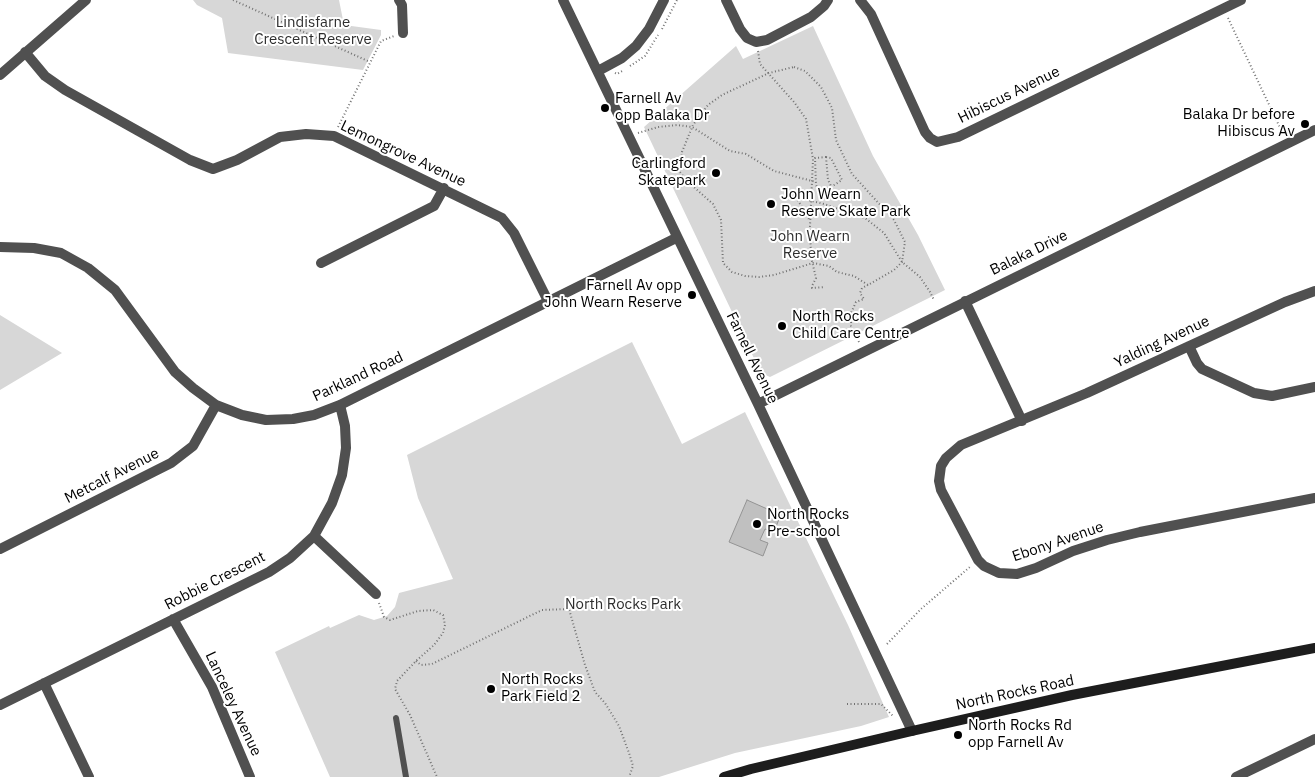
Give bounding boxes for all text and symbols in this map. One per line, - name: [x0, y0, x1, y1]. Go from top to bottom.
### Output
- park label: Lindisfarne Crescent Reserve: [254, 14, 372, 49]
- street label: Hibiscus Avenue: [955, 63, 1063, 127]
- place label: Farnell Av opp Balaka Dr: [615, 90, 709, 125]
- marker: Farnell Av opp Balaka Dr: [599, 102, 611, 114]
- place label: Balaka Dr before Hibiscus Av: [1183, 106, 1295, 141]
- street label: Lemongrove Avenue: [337, 117, 469, 191]
- marker: Balaka Dr before Hibiscus Av: [1299, 118, 1311, 130]
- place label: Carlingford Skatepark: [632, 155, 706, 190]
- marker: Carlingford Skatepark: [710, 167, 722, 179]
- place label: John Wearn Reserve Skate Park: [781, 186, 911, 221]
- marker: John Wearn Reserve Skate Park: [765, 198, 777, 210]
- street label: Balaka Drive: [987, 226, 1071, 280]
- park label: John Wearn Reserve: [770, 228, 850, 263]
- place label: Farnell Av opp John Wearn Reserve: [544, 277, 682, 312]
- marker: Farnell Av opp John Wearn Reserve: [686, 289, 698, 301]
- place label: North Rocks Child Care Centre: [792, 308, 909, 343]
- street label: Farnell Avenue: [722, 309, 782, 407]
- street label: Yalding Avenue: [1112, 312, 1212, 372]
- marker: North Rocks Child Care Centre: [776, 320, 788, 332]
- street label: Parkland Road: [310, 348, 406, 406]
- street label: Metcalf Avenue: [62, 444, 162, 508]
- place label: North Rocks Pre-school: [767, 506, 849, 541]
- marker: North Rocks Pre-school: [751, 518, 763, 530]
- street label: Ebony Avenue: [1010, 518, 1106, 566]
- street label: Robbie Crescent: [162, 548, 268, 614]
- park label: North Rocks Park: [565, 596, 681, 614]
- street label: Lanceley Avenue: [201, 649, 265, 759]
- place label: North Rocks Park Field 2: [501, 671, 583, 706]
- street label: North Rocks Road: [954, 672, 1076, 714]
- marker: North Rocks Park Field 2: [485, 683, 497, 695]
- place label: North Rocks Rd opp Farnell Av: [968, 717, 1072, 752]
- marker: North Rocks Rd opp Farnell Av: [952, 729, 964, 741]

